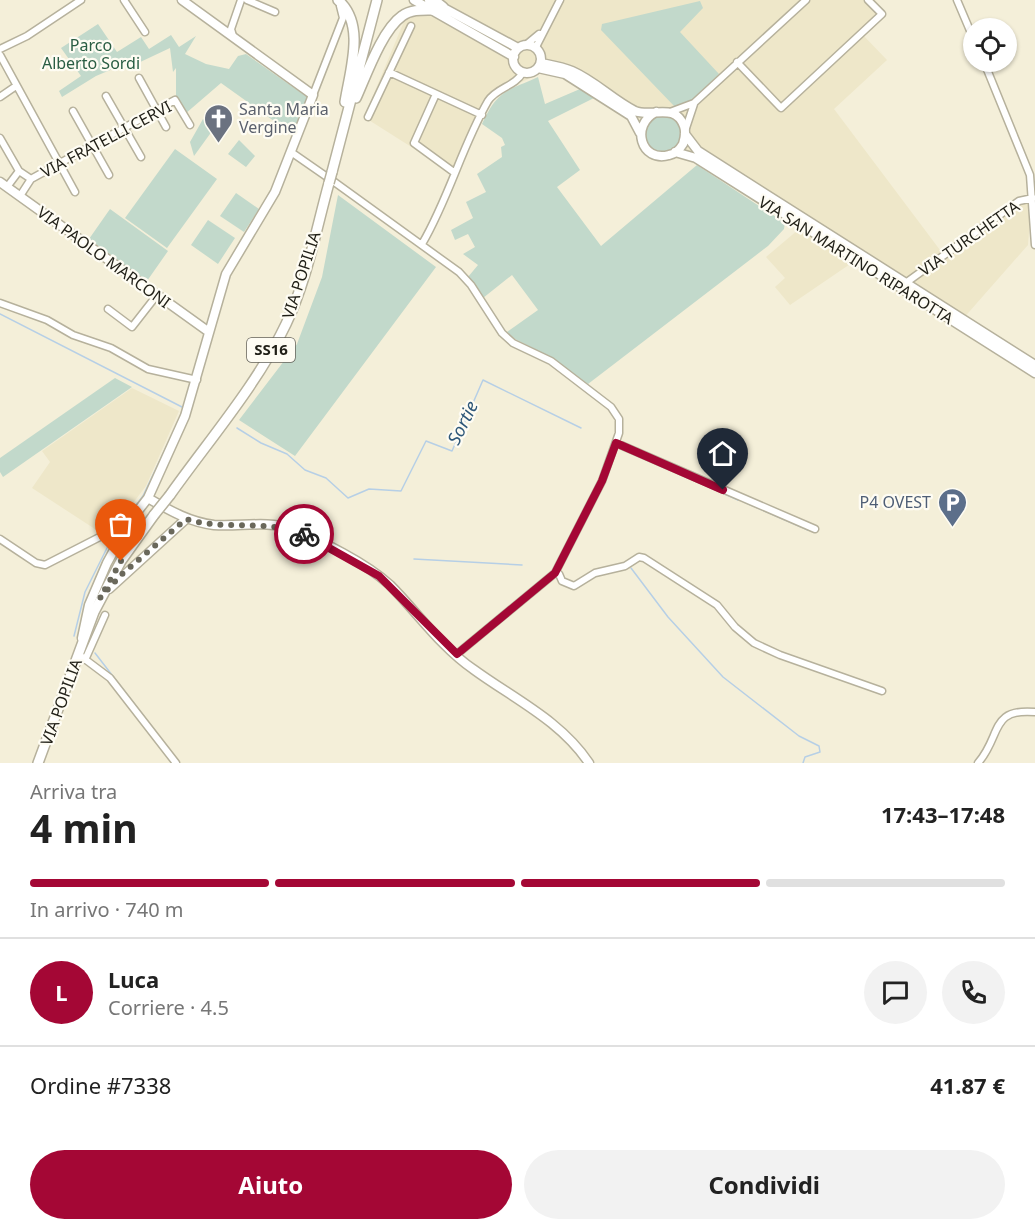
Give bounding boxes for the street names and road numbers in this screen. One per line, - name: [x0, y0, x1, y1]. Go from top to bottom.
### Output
- street label: VIA FRATELLI CERVI: [37, 95, 175, 183]
- street label: VIA SAN MARTINO RIPAROTTA: [754, 191, 958, 330]
- street label: VIA TURCHETTA: [914, 195, 1024, 281]
- street label: VIA PAOLO MARCONI: [33, 201, 175, 313]
- street label: VIA POPILIA: [277, 228, 326, 322]
- road number: SS16: [247, 338, 295, 362]
- street label: VIA POPILIA: [35, 655, 87, 748]

